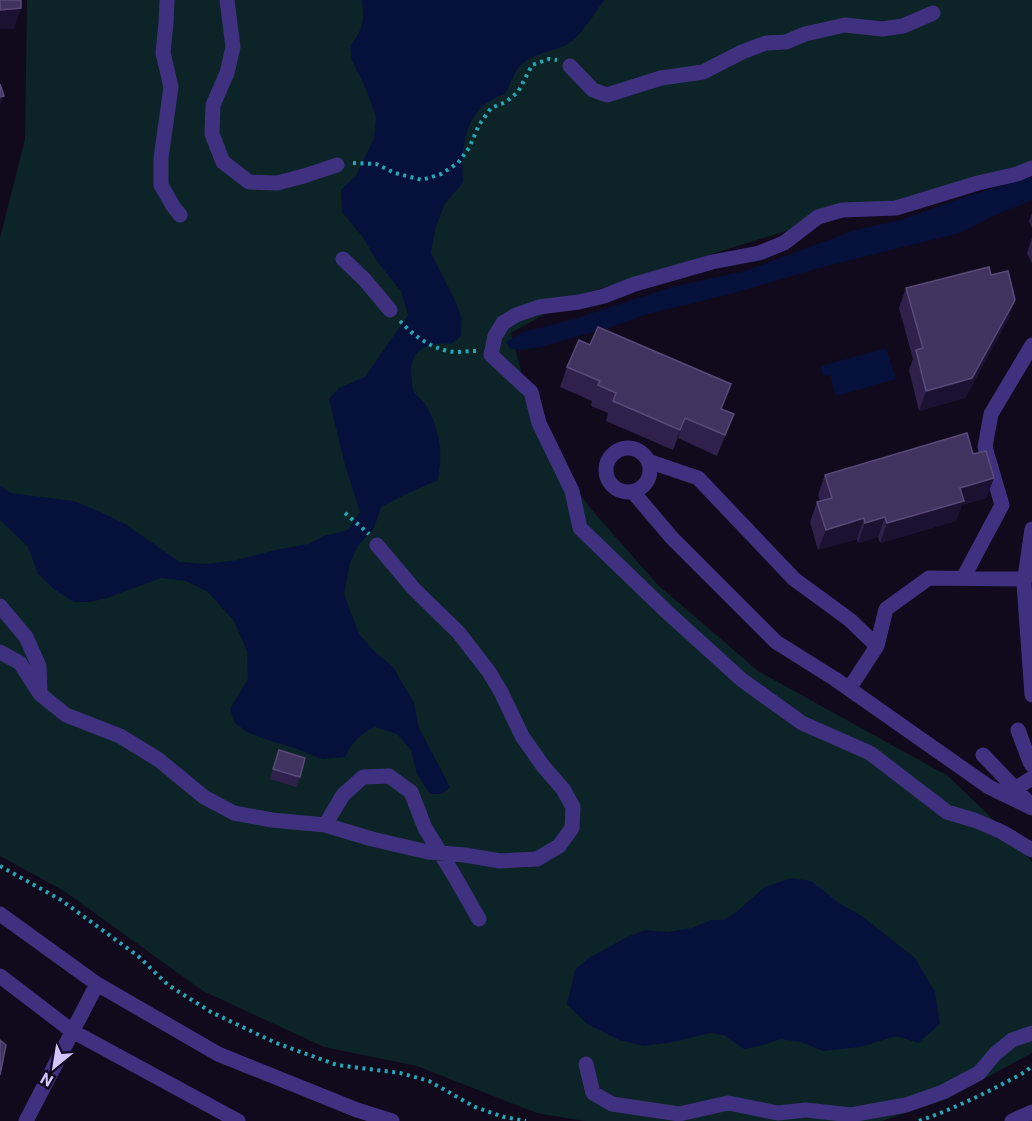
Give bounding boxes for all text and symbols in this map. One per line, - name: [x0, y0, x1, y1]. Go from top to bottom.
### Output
- north arrow: [24, 1037, 84, 1097]
- text: N: [37, 1069, 56, 1091]

